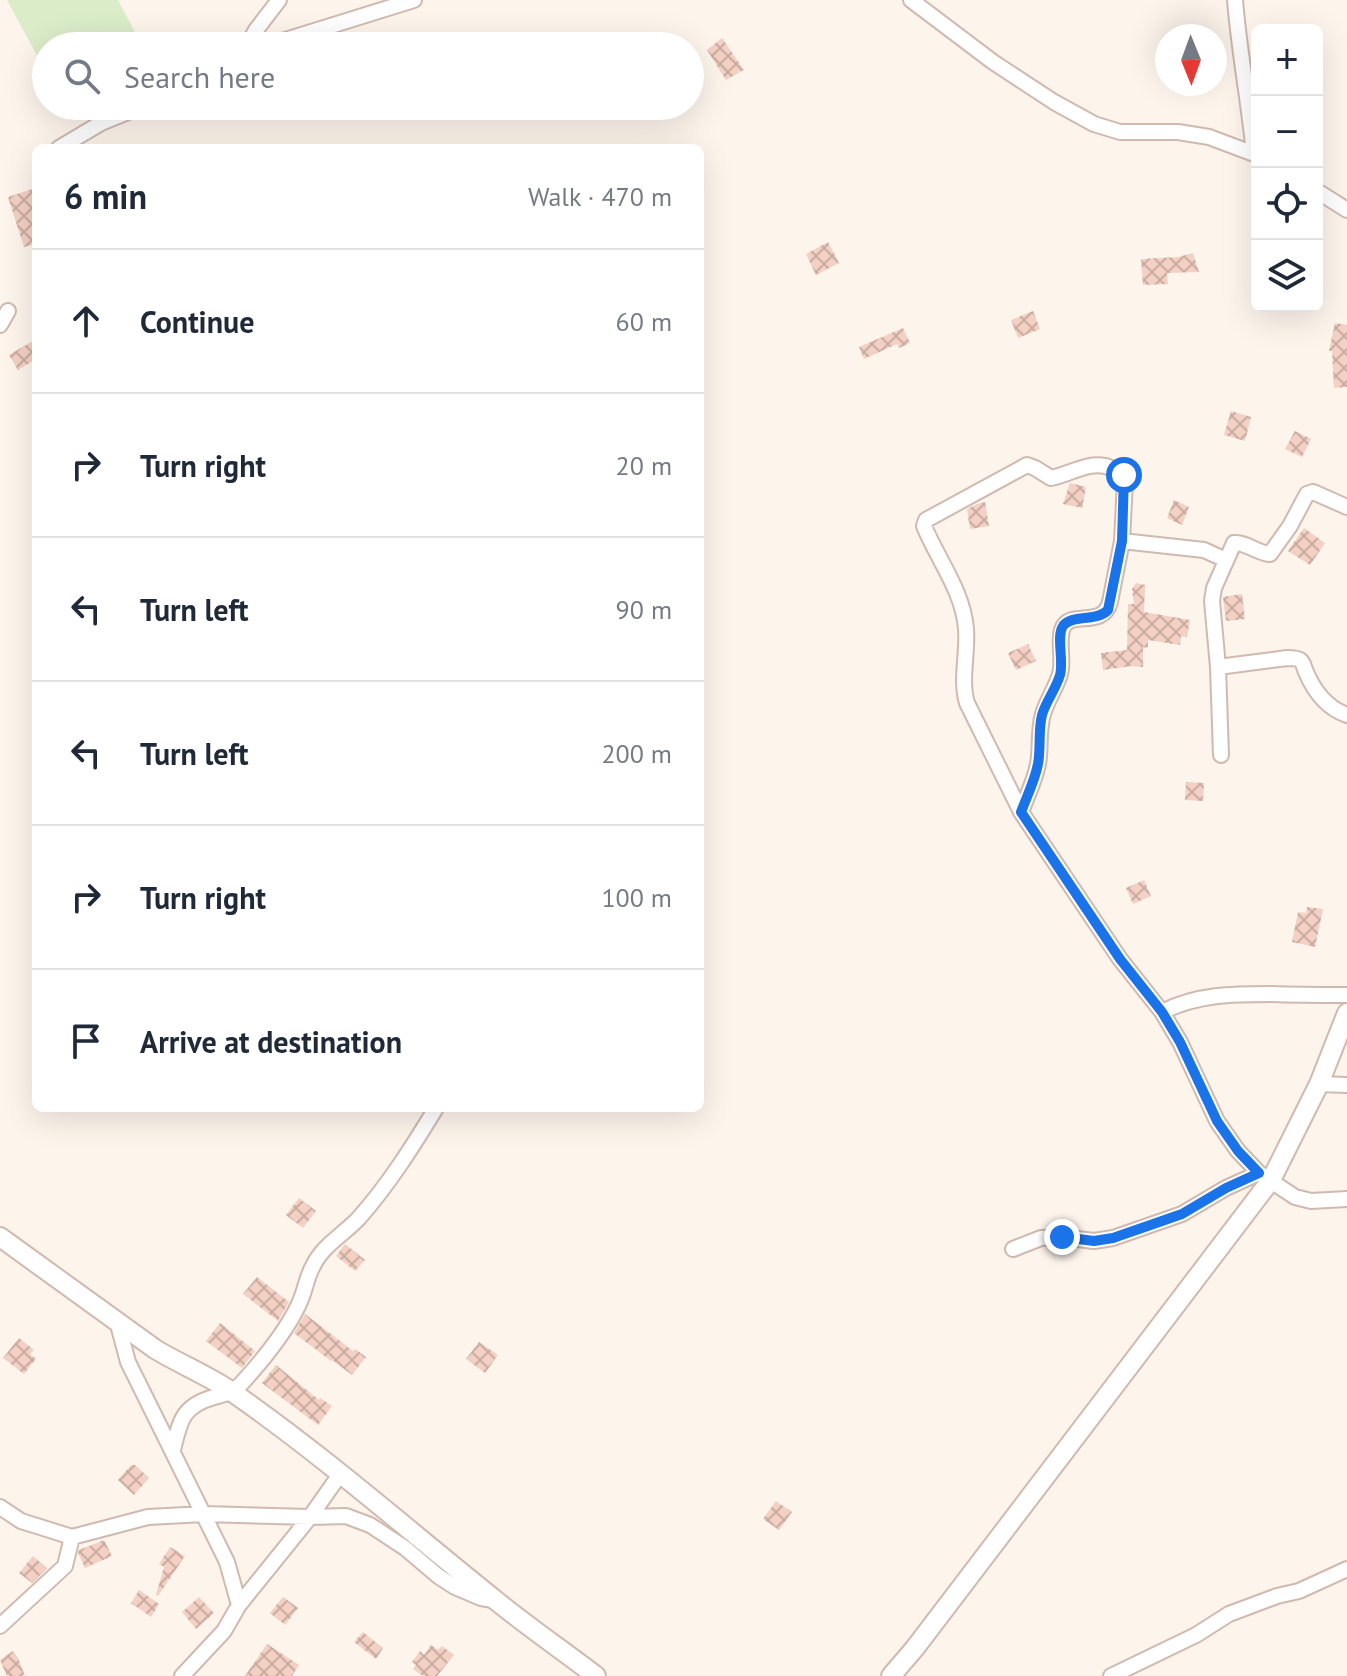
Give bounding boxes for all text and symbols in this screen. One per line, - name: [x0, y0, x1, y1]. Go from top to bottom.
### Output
- north arrow: [1155, 24, 1227, 96]
- map controls: [1251, 24, 1323, 312]
- button: +: [1251, 24, 1323, 96]
- search box: [32, 32, 704, 120]
- icon: search: [60, 54, 104, 98]
- text: Search here: [124, 57, 275, 96]
- button: −: [1251, 96, 1323, 168]
- button: locate: [1251, 168, 1323, 240]
- text: 6 min: [64, 174, 147, 218]
- text: Walk · 470 m: [528, 180, 672, 213]
- button: layers: [1251, 240, 1323, 312]
- icon: ahead: [64, 299, 108, 343]
- text: Continue: [140, 302, 254, 341]
- text: 60 m: [616, 305, 672, 338]
- icon: right: [64, 443, 108, 487]
- text: Turn right: [140, 446, 266, 485]
- text: 20 m: [616, 449, 672, 482]
- route start: [1106, 457, 1142, 493]
- icon: left: [64, 587, 108, 631]
- text: Turn left: [140, 590, 248, 629]
- text: 90 m: [616, 593, 672, 626]
- icon: left: [64, 731, 108, 775]
- text: Turn left: [140, 734, 248, 773]
- text: 200 m: [601, 737, 672, 770]
- icon: right: [64, 875, 108, 919]
- text: Turn right: [140, 878, 266, 917]
- text: 100 m: [601, 881, 672, 914]
- icon: arrive: [64, 1019, 108, 1063]
- text: Arrive at destination: [140, 1022, 402, 1061]
- route end: [1044, 1219, 1080, 1255]

